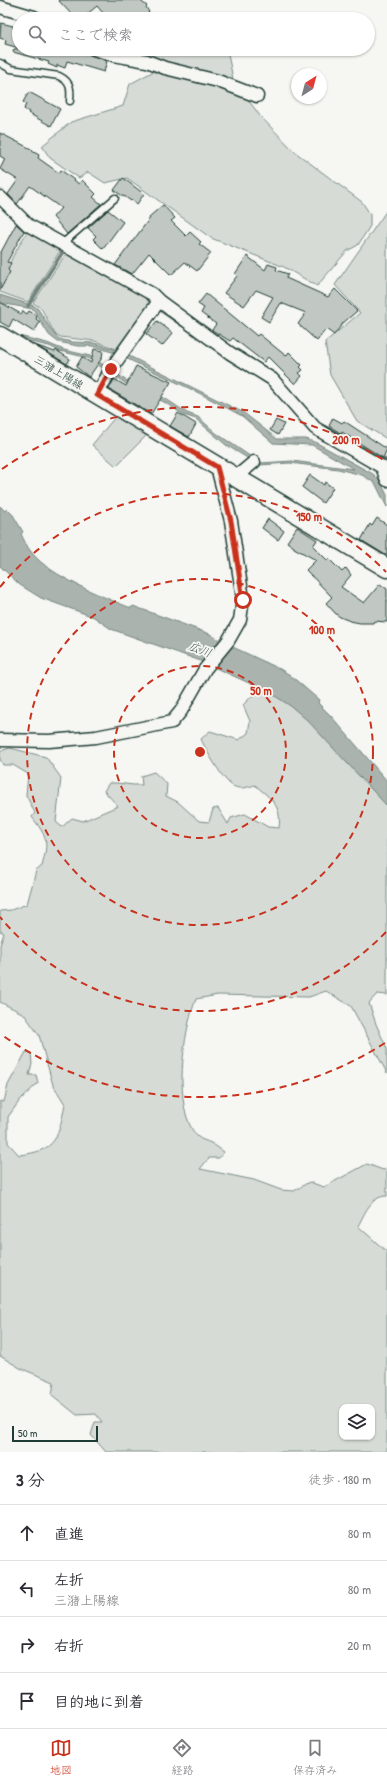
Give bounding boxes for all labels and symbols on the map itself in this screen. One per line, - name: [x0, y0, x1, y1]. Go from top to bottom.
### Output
- north arrow: [291, 68, 327, 104]
- street label: 三潴上陽線: [32, 352, 86, 392]
- route end: [102, 360, 120, 378]
- text: 200 m: [332, 431, 360, 448]
- text: 150 m: [296, 508, 322, 525]
- route start: [234, 591, 252, 609]
- text: 100 m: [309, 621, 335, 638]
- water label: 広川: [186, 637, 214, 661]
- text: 50 m: [250, 682, 272, 699]
- centre of rings: [193, 745, 207, 759]
- scale bar: [12, 1424, 98, 1443]

